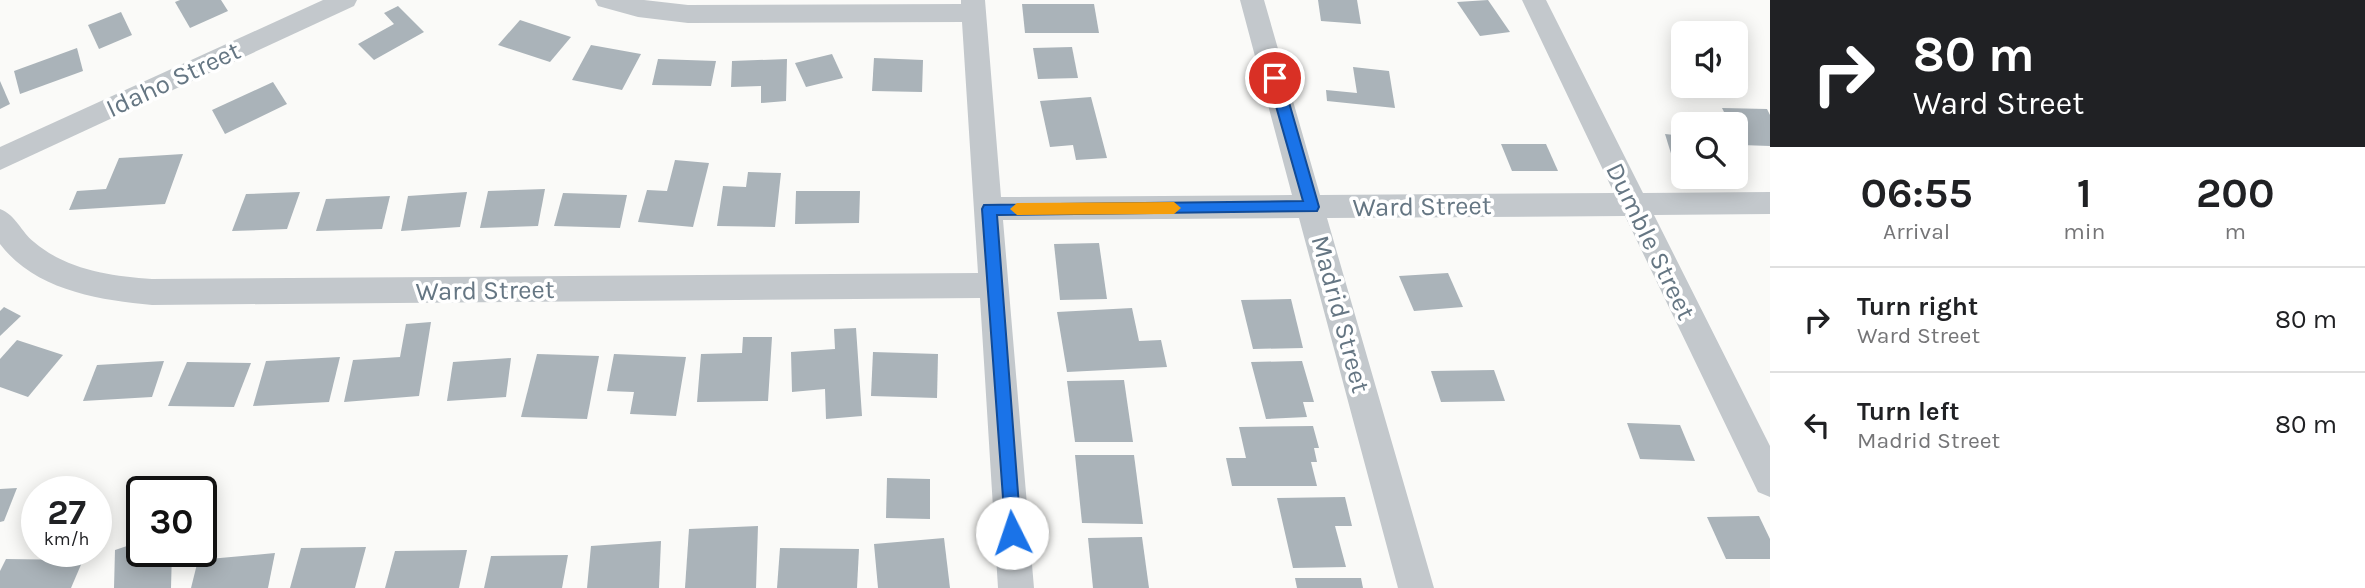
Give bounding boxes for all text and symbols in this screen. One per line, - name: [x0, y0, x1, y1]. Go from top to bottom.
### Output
- map controls: [1671, 21, 1748, 189]
- button: sound: [1671, 21, 1748, 98]
- text: 80 m: [1913, 26, 2035, 83]
- icon: right: [1798, 28, 1889, 119]
- street label: Idaho Street: [101, 35, 245, 124]
- pin: [1245, 48, 1305, 108]
- icon: arrive: [1256, 59, 1294, 97]
- text: Ward Street: [1913, 85, 2084, 122]
- button: search: [1671, 112, 1748, 189]
- street label: Dumble Street: [1599, 158, 1702, 325]
- text: 06:55: [1860, 168, 1973, 218]
- text: 1: [2077, 168, 2092, 218]
- text: 200: [2196, 168, 2274, 218]
- street label: Ward Street: [1352, 190, 1492, 223]
- text: Arrival: [1883, 218, 1950, 245]
- text: min: [2063, 218, 2105, 245]
- text: m: [2224, 218, 2246, 245]
- street label: Madrid Street: [1305, 232, 1376, 397]
- street label: Ward Street: [415, 274, 555, 307]
- text: Turn right: [1857, 291, 1978, 322]
- icon: right: [1798, 301, 1836, 339]
- text: 80 m: [2275, 304, 2337, 335]
- text: Ward Street: [1857, 322, 1980, 349]
- text: Turn left: [1857, 396, 1959, 427]
- icon: left: [1798, 406, 1836, 444]
- text: 80 m: [2275, 409, 2337, 440]
- text: Madrid Street: [1857, 427, 2000, 454]
- speed limit sign: 30: [126, 476, 217, 567]
- text: 27: [47, 492, 86, 533]
- position arrow: [975, 496, 1049, 570]
- text: km/h: [44, 528, 89, 550]

